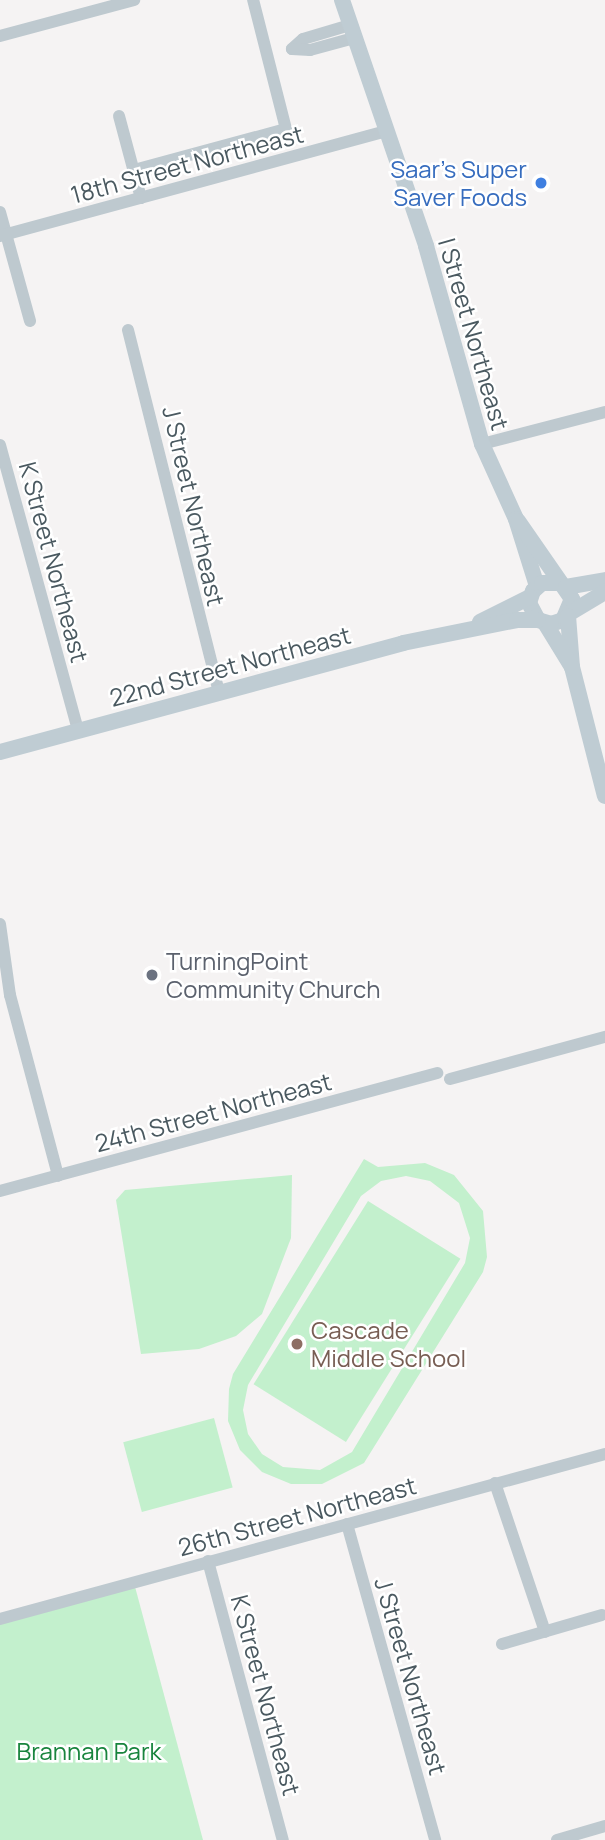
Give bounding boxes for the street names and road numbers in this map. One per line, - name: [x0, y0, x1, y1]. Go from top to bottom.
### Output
- street label: 18th Street Northeast: [67, 119, 307, 209]
- street label: I Street Northeast: [433, 235, 515, 433]
- street label: J Street Northeast: [157, 404, 231, 608]
- street label: K Street Northeast: [13, 458, 95, 666]
- street label: 22nd Street Northeast: [106, 620, 354, 712]
- street label: 24th Street Northeast: [92, 1067, 334, 1157]
- street label: 26th Street Northeast: [175, 1470, 419, 1562]
- street label: J Street Northeast: [369, 1574, 453, 1778]
- street label: K Street Northeast: [225, 1591, 307, 1799]

